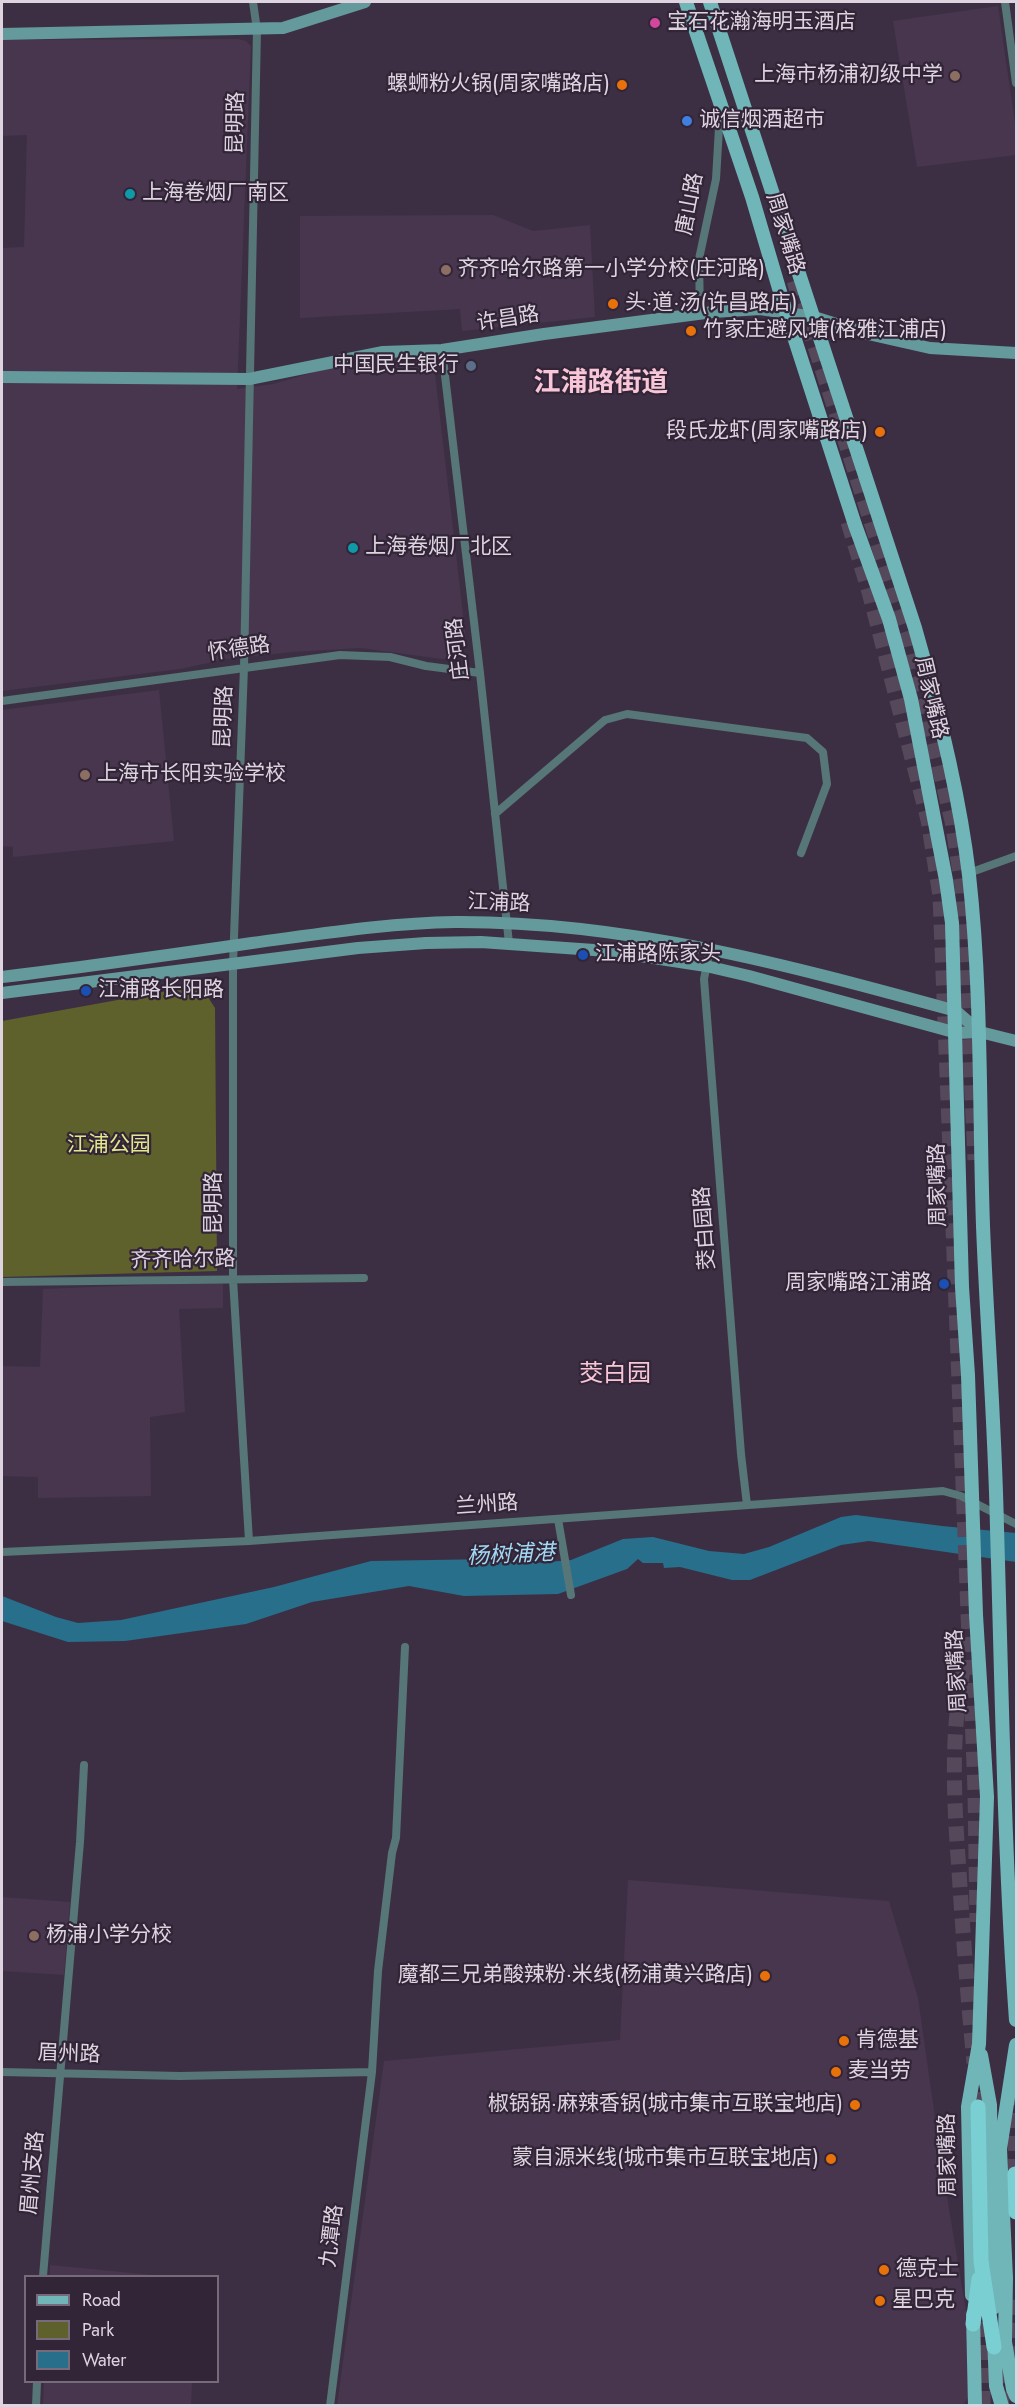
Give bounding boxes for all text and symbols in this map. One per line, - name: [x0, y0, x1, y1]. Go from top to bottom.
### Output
- place label: 宝石花瀚海明玉酒店: [667, 10, 856, 36]
- marker: 宝石花瀚海明玉酒店: [648, 16, 662, 30]
- place label: 上海市杨浦初级中学: [754, 63, 943, 89]
- marker: 上海市杨浦初级中学: [948, 69, 962, 83]
- place label: 螺蛳粉火锅(周家嘴路店): [387, 72, 610, 98]
- marker: 螺蛳粉火锅(周家嘴路店): [615, 78, 629, 92]
- street label: 昆明路: [224, 91, 250, 155]
- place label: 诚信烟酒超市: [699, 108, 825, 134]
- marker: 诚信烟酒超市: [680, 114, 694, 128]
- street label: 唐山路: [673, 171, 709, 237]
- place label: 上海卷烟厂南区: [142, 181, 289, 207]
- marker: 上海卷烟厂南区: [123, 187, 137, 201]
- street label: 周家嘴路: [760, 190, 808, 278]
- place label: 齐齐哈尔路第一小学分校(庄河路): [458, 257, 765, 283]
- marker: 齐齐哈尔路第一小学分校(庄河路): [439, 263, 453, 277]
- place label: 头·道·汤(许昌路店): [625, 291, 798, 317]
- marker: 头·道·汤(许昌路店): [606, 297, 620, 311]
- street label: 许昌路: [475, 303, 541, 337]
- place label: 竹家庄避风塘(格雅江浦店): [703, 318, 947, 344]
- marker: 竹家庄避风塘(格雅江浦店): [684, 324, 698, 338]
- place label: 中国民生银行: [333, 353, 459, 379]
- marker: 中国民生银行: [464, 359, 478, 373]
- district label: 江浦路街道: [534, 368, 668, 400]
- place label: 段氏龙虾(周家嘴路店): [666, 419, 868, 445]
- marker: 段氏龙虾(周家嘴路店): [873, 425, 887, 439]
- place label: 上海卷烟厂北区: [365, 535, 512, 561]
- marker: 上海卷烟厂北区: [346, 541, 360, 555]
- street label: 庄河路: [443, 616, 475, 682]
- street label: 怀德路: [206, 633, 272, 667]
- street label: 周家嘴路: [908, 654, 952, 742]
- street label: 昆明路: [211, 685, 239, 749]
- place label: 上海市长阳实验学校: [97, 762, 286, 788]
- marker: 上海市长阳实验学校: [78, 768, 92, 782]
- street label: 江浦路: [467, 890, 531, 918]
- place label: 江浦路陈家头: [595, 942, 721, 968]
- marker: 江浦路陈家头: [576, 948, 590, 962]
- place label: 江浦路长阳路: [98, 978, 224, 1004]
- marker: 江浦路长阳路: [79, 984, 93, 998]
- park label: 江浦公园: [67, 1133, 151, 1159]
- street label: 周家嘴路: [926, 1143, 952, 1227]
- street label: 昆明路: [202, 1172, 228, 1234]
- street label: 茭白园路: [691, 1185, 721, 1271]
- street label: 齐齐哈尔路: [130, 1247, 236, 1275]
- place label: 周家嘴路江浦路: [785, 1271, 932, 1297]
- marker: 周家嘴路江浦路: [937, 1277, 951, 1291]
- district label: 茭白园: [579, 1361, 651, 1389]
- street label: 兰州路: [455, 1491, 519, 1521]
- water label: 杨树浦港: [466, 1541, 556, 1571]
- street label: 周家嘴路: [943, 1628, 973, 1714]
- place label: 杨浦小学分校: [46, 1923, 172, 1949]
- marker: 杨浦小学分校: [27, 1929, 41, 1943]
- place label: 魔都三兄弟酸辣粉·米线(杨浦黄兴路店): [398, 1963, 753, 1989]
- marker: 魔都三兄弟酸辣粉·米线(杨浦黄兴路店): [758, 1969, 772, 1983]
- place label: 肯德基: [856, 2028, 919, 2054]
- marker: 肯德基: [837, 2034, 851, 2048]
- street label: 眉州路: [37, 2041, 101, 2069]
- place label: 麦当劳: [848, 2059, 911, 2085]
- marker: 麦当劳: [829, 2065, 843, 2079]
- place label: 椒锅锅·麻辣香锅(城市集市互联宝地店): [488, 2092, 843, 2118]
- marker: 椒锅锅·麻辣香锅(城市集市互联宝地店): [848, 2098, 862, 2112]
- street label: 周家嘴路: [936, 2113, 962, 2197]
- street label: 眉州支路: [18, 2130, 50, 2216]
- place label: 蒙自源米线(城市集市互联宝地店): [512, 2146, 819, 2172]
- marker: 蒙自源米线(城市集市互联宝地店): [824, 2152, 838, 2166]
- street label: 九潭路: [317, 2203, 349, 2269]
- place label: 德克士: [896, 2257, 959, 2283]
- marker: 德克士: [877, 2263, 891, 2277]
- legend: [24, 2275, 219, 2383]
- text: Road: [82, 2287, 121, 2313]
- place label: 星巴克: [892, 2288, 955, 2314]
- marker: 星巴克: [873, 2294, 887, 2308]
- text: Park: [82, 2317, 114, 2343]
- text: Water: [82, 2347, 126, 2373]

